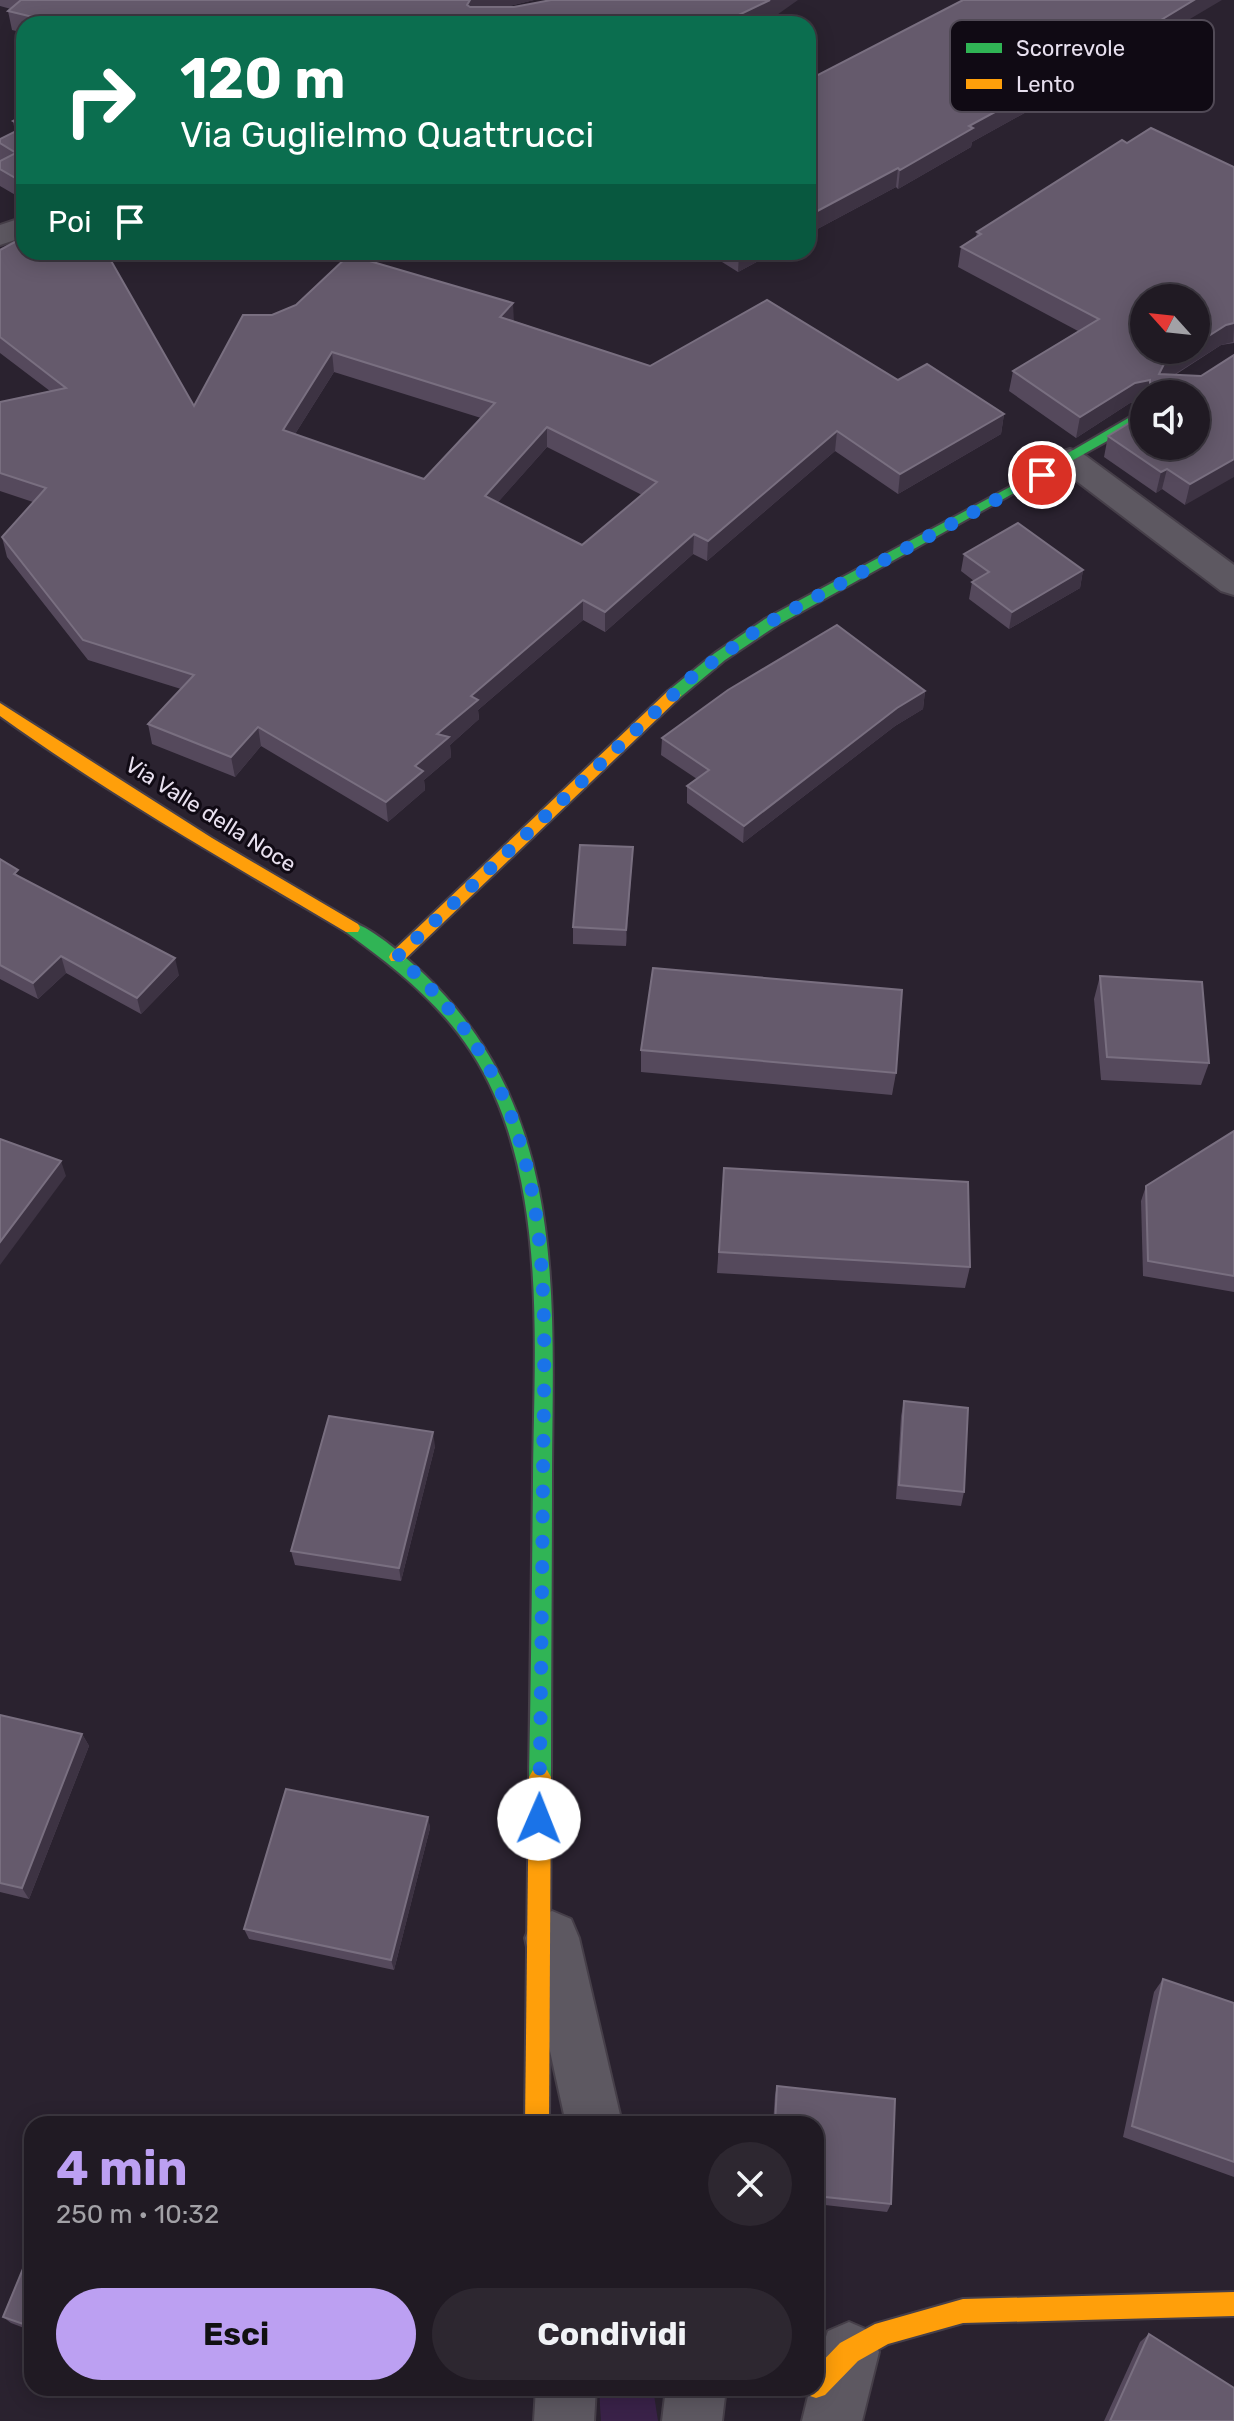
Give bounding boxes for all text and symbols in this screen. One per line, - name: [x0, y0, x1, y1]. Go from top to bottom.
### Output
- legend: [950, 20, 1214, 112]
- text: Scorrevole: [1016, 35, 1125, 62]
- text: 120 m: [180, 46, 346, 112]
- icon: right: [48, 48, 152, 152]
- text: Lento: [1016, 71, 1075, 98]
- text: Via Guglielmo Quattrucci: [180, 113, 594, 156]
- icon: arrive: [108, 200, 152, 244]
- text: Poi: [48, 204, 92, 240]
- north arrow: [1130, 284, 1210, 364]
- map controls: [1130, 284, 1210, 460]
- button: sound: [1130, 380, 1210, 460]
- pin: [1008, 441, 1076, 509]
- icon: arrive: [1020, 453, 1064, 497]
- street label: Via Valle della Noce: [120, 751, 301, 878]
- position arrow: [497, 1777, 581, 1861]
- text: 4 min: [56, 2140, 188, 2197]
- button: close: [708, 2142, 792, 2226]
- text: 250 m · 10:32: [56, 2199, 219, 2230]
- button: Esci: [56, 2288, 416, 2380]
- button: Condividi: [432, 2288, 792, 2380]

